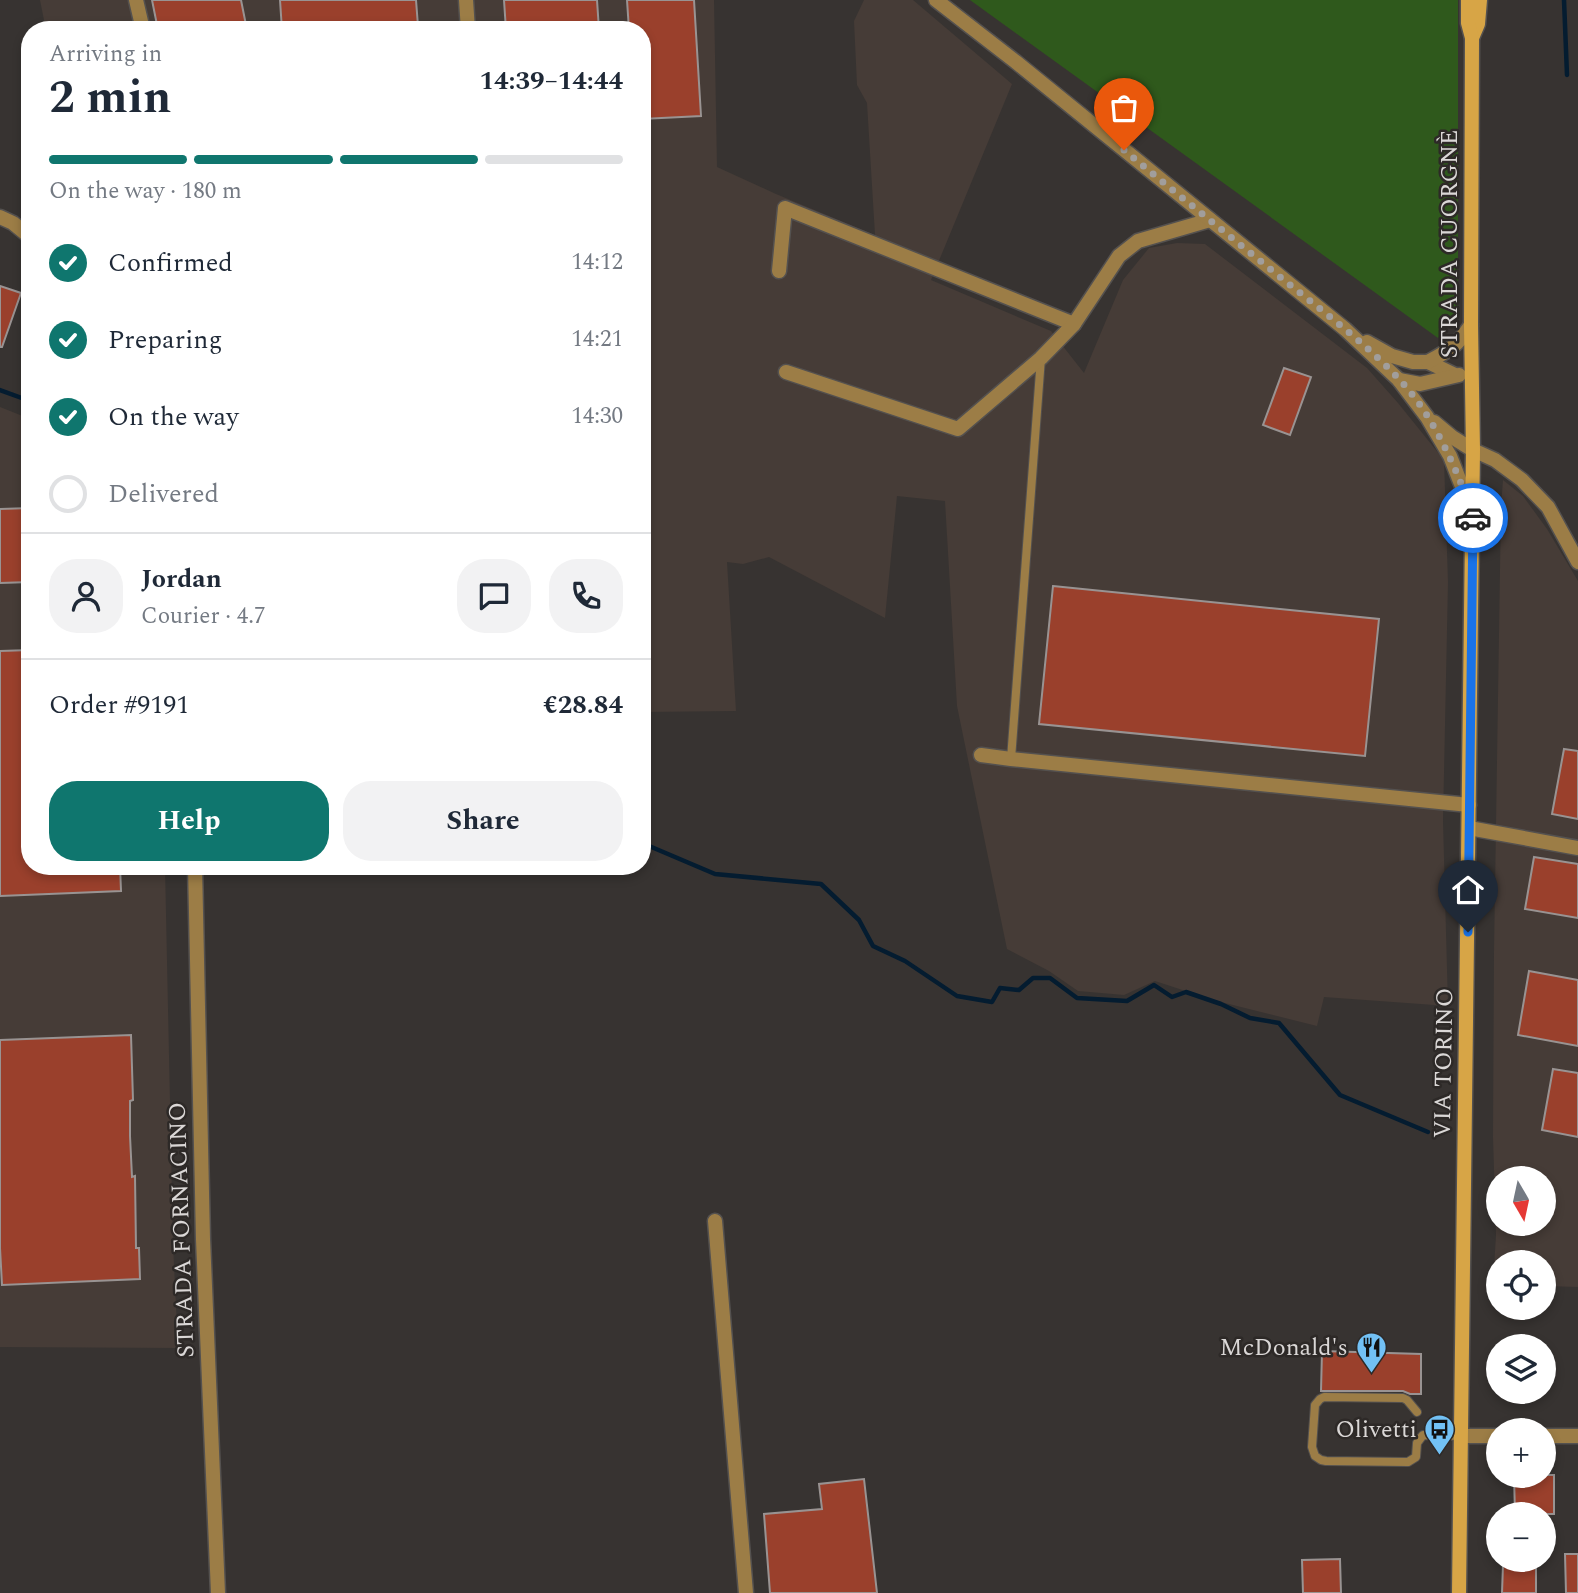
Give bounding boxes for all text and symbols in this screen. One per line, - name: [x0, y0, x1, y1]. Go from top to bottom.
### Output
- text: Arriving in: [49, 37, 162, 72]
- text: 14:39–14:44: [479, 61, 623, 101]
- text: 2 min: [49, 63, 171, 133]
- pin: [1094, 78, 1154, 150]
- icon: bag: [1105, 89, 1143, 127]
- street label: STRADA CUORGNÈ: [1432, 129, 1468, 359]
- text: On the way · 180 m: [49, 174, 242, 209]
- text: Confirmed: [108, 243, 233, 283]
- icon: check: [49, 244, 87, 282]
- text: 14:12: [571, 245, 623, 280]
- text: Preparing: [108, 320, 222, 360]
- icon: check: [49, 321, 87, 359]
- text: 14:21: [571, 322, 623, 357]
- text: On the way: [108, 397, 239, 437]
- icon: check: [49, 398, 87, 436]
- text: 14:30: [571, 399, 623, 434]
- text: Delivered: [108, 474, 219, 514]
- courier: [1438, 483, 1508, 553]
- icon: car: [1454, 499, 1492, 537]
- button: person: [49, 559, 123, 633]
- text: Jordan: [141, 559, 222, 599]
- button: chat: [457, 559, 531, 633]
- button: phone: [549, 559, 623, 633]
- text: Courier · 4.7: [141, 599, 266, 634]
- text: Order #9191: [49, 685, 189, 725]
- text: €28.84: [543, 685, 623, 725]
- button: Help: [49, 781, 329, 861]
- button: Share: [343, 781, 623, 861]
- pin: [1438, 860, 1498, 932]
- icon: home: [1449, 871, 1487, 909]
- street label: VIA TORINO: [1425, 987, 1463, 1139]
- street label: STRADA FORNACINO: [160, 1102, 204, 1358]
- north arrow: [1486, 1166, 1556, 1236]
- map controls: [1486, 1166, 1556, 1572]
- button: locate: [1486, 1250, 1556, 1320]
- place label: McDonald's: [1220, 1330, 1348, 1366]
- restaurant icon: McDonald's: [1354, 1330, 1388, 1374]
- button: layers: [1486, 1334, 1556, 1404]
- place label: Olivetti: [1335, 1412, 1417, 1448]
- bus stop icon: Olivetti: [1423, 1412, 1457, 1456]
- button: +: [1486, 1418, 1556, 1488]
- button: −: [1486, 1502, 1556, 1572]

